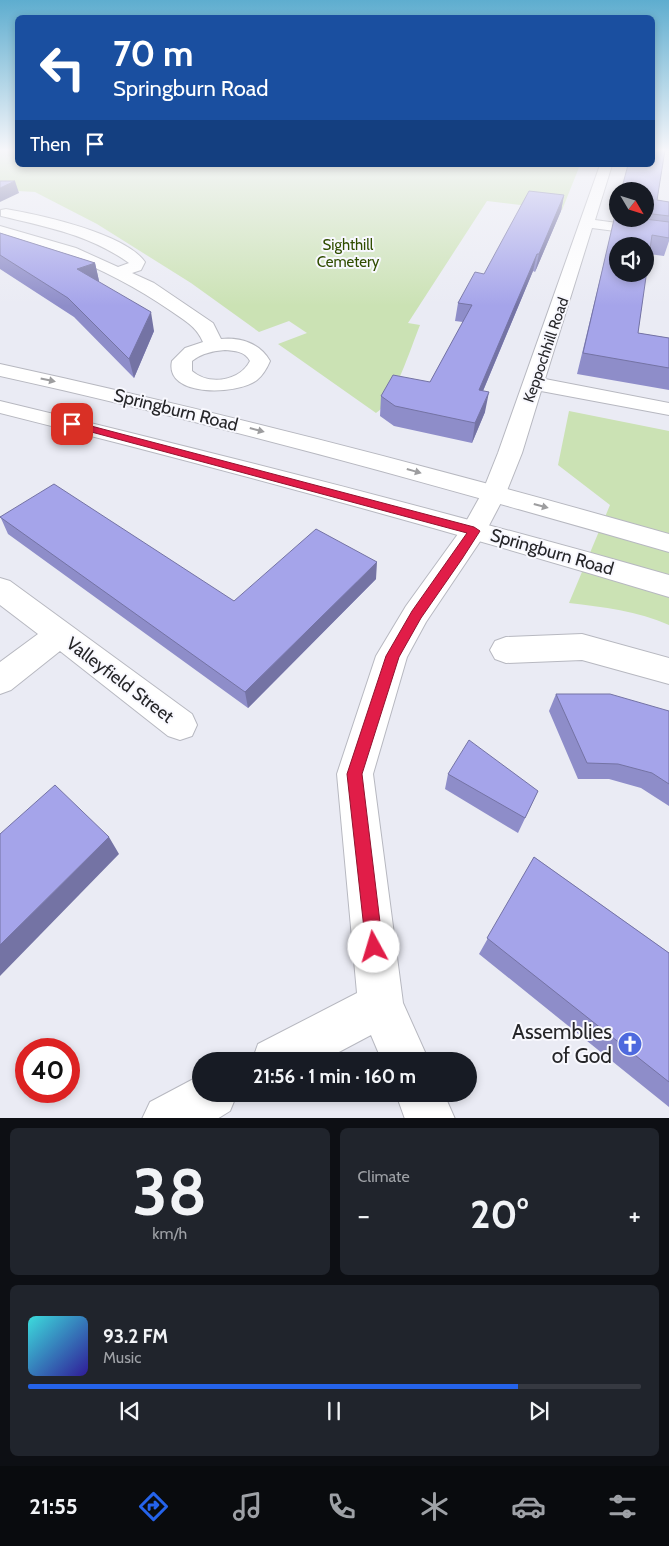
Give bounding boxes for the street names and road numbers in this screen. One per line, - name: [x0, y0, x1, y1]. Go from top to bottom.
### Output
- street label: Keppochhill Road: [520, 295, 572, 405]
- street label: Springburn Road: [112, 384, 240, 436]
- street label: Springburn Road: [488, 524, 616, 580]
- street label: Valleyfield Street: [62, 632, 178, 728]

